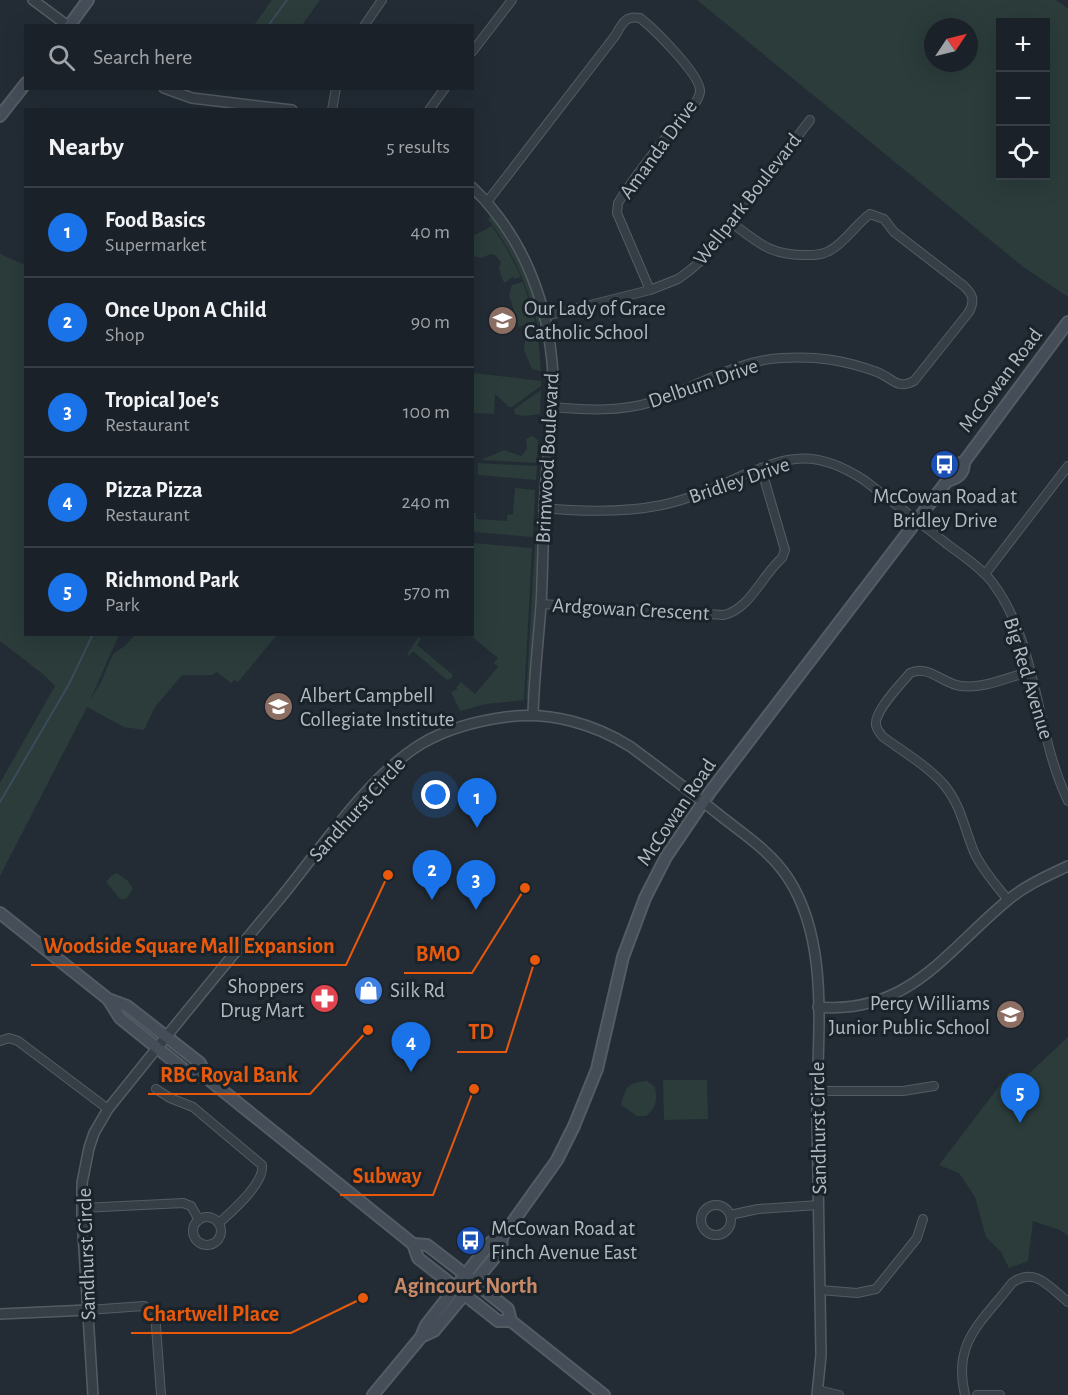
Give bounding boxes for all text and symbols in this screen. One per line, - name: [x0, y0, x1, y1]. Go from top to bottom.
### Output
- north arrow: [924, 18, 978, 72]
- map controls: [996, 18, 1050, 180]
- button: +: [996, 18, 1050, 72]
- search box: [24, 24, 474, 90]
- icon: search: [45, 41, 78, 74]
- text: Search here: [93, 46, 192, 68]
- button: −: [996, 72, 1050, 126]
- street label: Amanda Drive: [616, 96, 701, 203]
- button: locate: [996, 126, 1050, 180]
- street label: Wellpark Boulevard: [690, 129, 805, 269]
- text: Nearby: [48, 134, 124, 160]
- text: 5 results: [386, 137, 450, 157]
- text: Food Basics: [105, 209, 206, 231]
- text: 1: [64, 222, 71, 242]
- text: 40 m: [411, 222, 450, 242]
- text: Supermarket: [105, 235, 206, 255]
- place label: Our Lady of Grace Catholic School: [524, 298, 666, 343]
- text: Once Upon A Child: [105, 299, 266, 321]
- school or university icon: Our Lady of Grace Catholic School: [487, 304, 519, 336]
- text: 2: [63, 312, 72, 332]
- text: 90 m: [411, 312, 450, 332]
- street label: McCowan Road: [955, 324, 1046, 436]
- text: Shop: [105, 325, 145, 345]
- street label: Delburn Drive: [646, 355, 761, 412]
- street label: Brimwood Boulevard: [533, 372, 562, 544]
- text: Tropical Joe's: [105, 389, 219, 411]
- text: 3: [63, 402, 72, 422]
- text: 100 m: [403, 402, 450, 422]
- text: Restaurant: [105, 415, 190, 435]
- bus stop icon: McCowan Road at Bridley Drive: [929, 449, 961, 481]
- street label: Bridley Drive: [686, 453, 792, 507]
- text: Pizza Pizza: [105, 479, 203, 501]
- place label: McCowan Road at Bridley Drive: [873, 486, 1017, 531]
- text: 4: [62, 492, 73, 512]
- text: 240 m: [401, 492, 450, 512]
- text: Restaurant: [105, 505, 190, 525]
- text: Richmond Park: [105, 569, 239, 591]
- text: 5: [63, 582, 72, 602]
- text: 570 m: [403, 582, 450, 602]
- text: Park: [105, 595, 140, 615]
- street label: Ardgowan Crescent: [552, 595, 710, 624]
- street label: Big Red Avenue: [1000, 615, 1057, 742]
- place label: Albert Campbell Collegiate Institute: [300, 685, 455, 730]
- school or university icon: Albert Campbell Collegiate Institute: [263, 691, 295, 723]
- street label: Sandhurst Circle: [305, 753, 410, 866]
- street label: McCowan Road: [633, 755, 720, 870]
- pin: 1: [458, 778, 496, 828]
- your location: [421, 780, 450, 809]
- pin: 2: [412, 850, 452, 900]
- pin: 3: [456, 860, 496, 910]
- callout: Woodside Square Mall Expansion: [31, 925, 346, 965]
- callout: BMO: [404, 933, 472, 973]
- text: Woodside Square Mall Expansion: [43, 935, 335, 957]
- text: BMO: [416, 943, 460, 965]
- shop icon: Silk Rd: [353, 974, 385, 1006]
- place label: Shoppers Drug Mart: [220, 976, 304, 1021]
- place label: Silk Rd: [390, 980, 445, 1001]
- pharmacy icon: Shoppers Drug Mart: [309, 982, 341, 1014]
- place label: Percy Williams Junior Public School: [829, 993, 990, 1038]
- school or university icon: Percy Williams Junior Public School: [995, 999, 1027, 1031]
- callout: TD: [457, 1012, 506, 1052]
- text: TD: [468, 1021, 494, 1043]
- pin: 4: [392, 1022, 430, 1072]
- callout: RBC Royal Bank: [148, 1054, 310, 1094]
- street label: Sandhurst Circle: [807, 1062, 830, 1194]
- text: RBC Royal Bank: [160, 1064, 298, 1087]
- pin: 5: [1000, 1074, 1040, 1123]
- callout: Subway: [340, 1155, 433, 1195]
- text: Subway: [352, 1165, 422, 1188]
- street label: Sandhurst Circle: [74, 1187, 99, 1321]
- place label: McCowan Road at Finch Avenue East: [491, 1218, 637, 1263]
- bus stop icon: McCowan Road at Finch Avenue East: [454, 1224, 486, 1256]
- district label: Agincourt North: [394, 1275, 538, 1297]
- callout: Chartwell Place: [131, 1293, 291, 1333]
- text: Chartwell Place: [143, 1303, 279, 1325]

